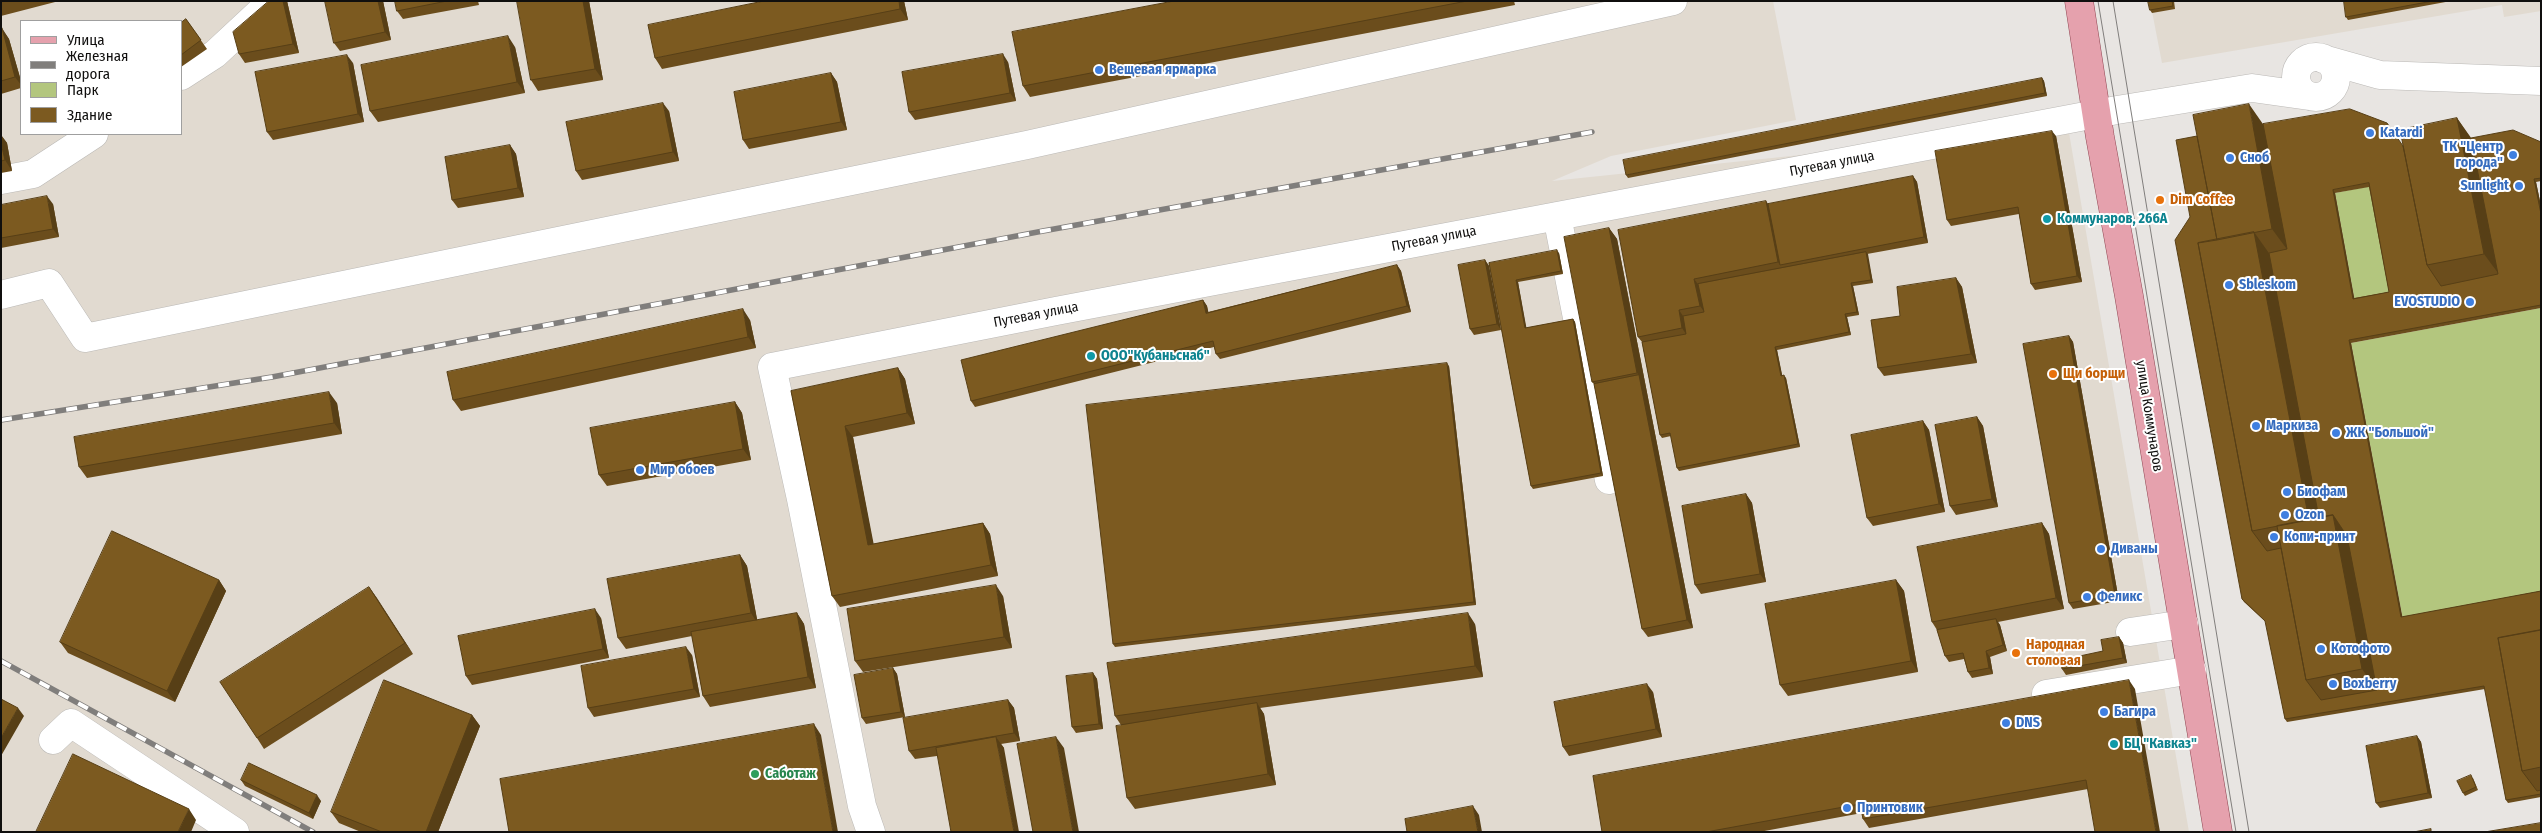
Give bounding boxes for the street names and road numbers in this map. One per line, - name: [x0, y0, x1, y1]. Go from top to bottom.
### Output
- street label: Путевая улица: [1788, 148, 1876, 180]
- street label: Путевая улица: [1390, 223, 1478, 255]
- street label: Путевая улица: [992, 299, 1080, 331]
- street label: улица Коммунаров: [2132, 359, 2166, 473]

